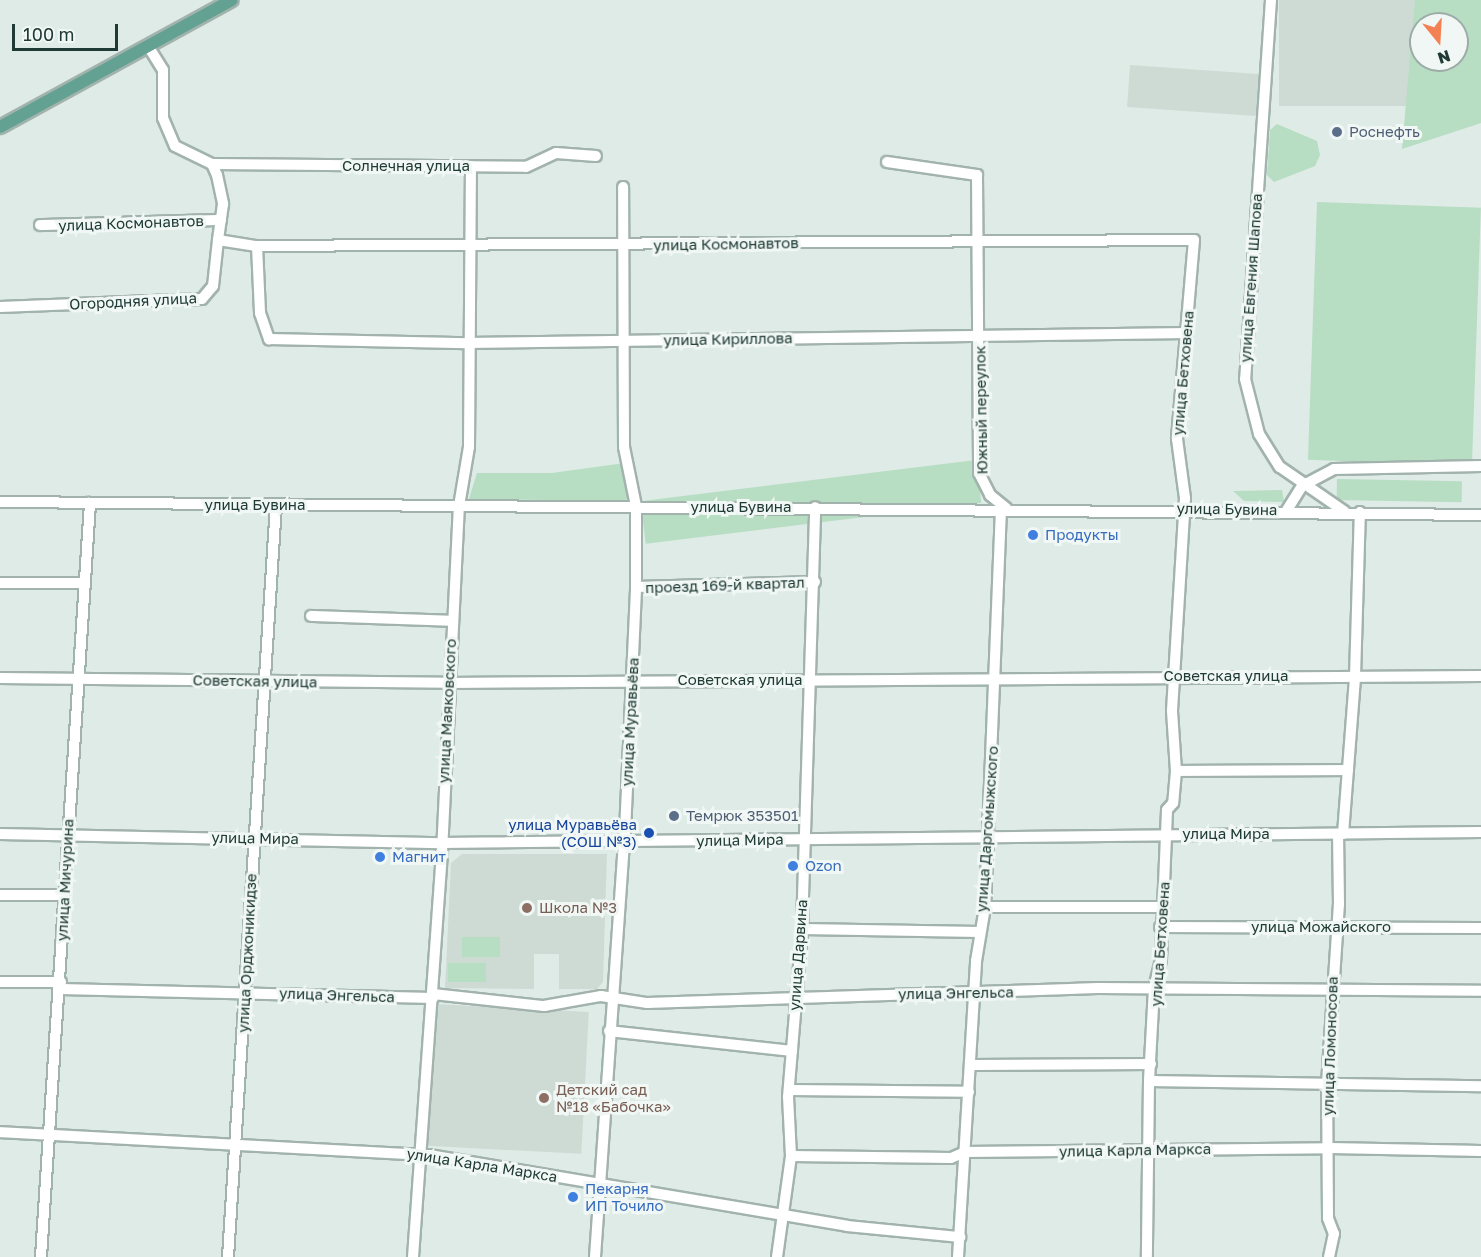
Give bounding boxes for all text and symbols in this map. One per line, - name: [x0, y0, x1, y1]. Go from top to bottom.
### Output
- scale bar: [15, 12, 122, 50]
- north arrow: [1409, 12, 1469, 72]
- text: 100 m: [23, 23, 74, 45]
- text: N: [1435, 46, 1453, 69]
- place label: Роснефть: [1349, 123, 1420, 141]
- marker: Роснефть: [1330, 125, 1344, 139]
- street label: Солнечная улица: [342, 157, 470, 175]
- street label: улица Евгения Шапова: [1236, 193, 1266, 363]
- street label: улица Космонавтов: [58, 211, 204, 235]
- street label: улица Космонавтов: [653, 234, 799, 254]
- street label: Огородняя улица: [69, 289, 197, 313]
- street label: улица Бетховена: [1169, 310, 1197, 436]
- street label: улица Кириллова: [663, 329, 793, 349]
- street label: Южный переулок: [971, 345, 991, 475]
- street label: улица Бувина: [205, 496, 305, 514]
- street label: улица Бувина: [691, 498, 791, 516]
- street label: улица Бувина: [1176, 499, 1278, 519]
- place label: Продукты: [1045, 526, 1119, 544]
- marker: Продукты: [1026, 528, 1040, 542]
- street label: проезд 169-й квартал: [645, 573, 805, 597]
- street label: улица Маяковского: [434, 638, 460, 784]
- street label: улица Муравьёва: [618, 657, 642, 787]
- street label: Советская улица: [1164, 667, 1288, 685]
- street label: Советская улица: [192, 671, 318, 691]
- street label: Советская улица: [678, 671, 802, 689]
- street label: улица Даргомыжского: [972, 745, 1002, 913]
- place label: Темрюк 353501: [686, 807, 798, 825]
- marker: Темрюк 353501: [667, 809, 681, 823]
- place label: улица Муравьёва (СОШ №3): [508, 815, 637, 850]
- street label: улица Мичурина: [53, 818, 77, 942]
- street label: улица Мира: [1182, 825, 1270, 843]
- marker: улица Муравьёва (СОШ №3): [642, 826, 656, 840]
- street label: улица Мира: [211, 828, 299, 848]
- street label: улица Мира: [696, 830, 784, 850]
- place label: Магнит: [392, 848, 446, 866]
- marker: Магнит: [373, 850, 387, 864]
- place label: Ozon: [805, 857, 842, 875]
- marker: Ozon: [786, 859, 800, 873]
- street label: улица Орджоникидзе: [234, 873, 260, 1033]
- street label: улица Бетховена: [1147, 881, 1173, 1007]
- place label: Школа №3: [539, 899, 617, 917]
- street label: улица Дарвина: [785, 899, 811, 1011]
- marker: Школа №3: [520, 901, 534, 915]
- street label: улица Можайского: [1251, 918, 1391, 936]
- street label: улица Ломоносова: [1319, 976, 1341, 1116]
- street label: улица Энгельса: [898, 983, 1014, 1003]
- street label: улица Энгельса: [279, 984, 395, 1006]
- place label: Детский сад №18 «Бабочка»: [556, 1080, 671, 1115]
- marker: Детский сад №18 «Бабочка»: [537, 1091, 551, 1105]
- street label: улица Карла Маркса: [1059, 1140, 1211, 1160]
- street label: улица Карла Маркса: [405, 1144, 559, 1186]
- place label: Пекарня ИП Точило: [585, 1179, 664, 1214]
- marker: Пекарня ИП Точило: [566, 1190, 580, 1204]

